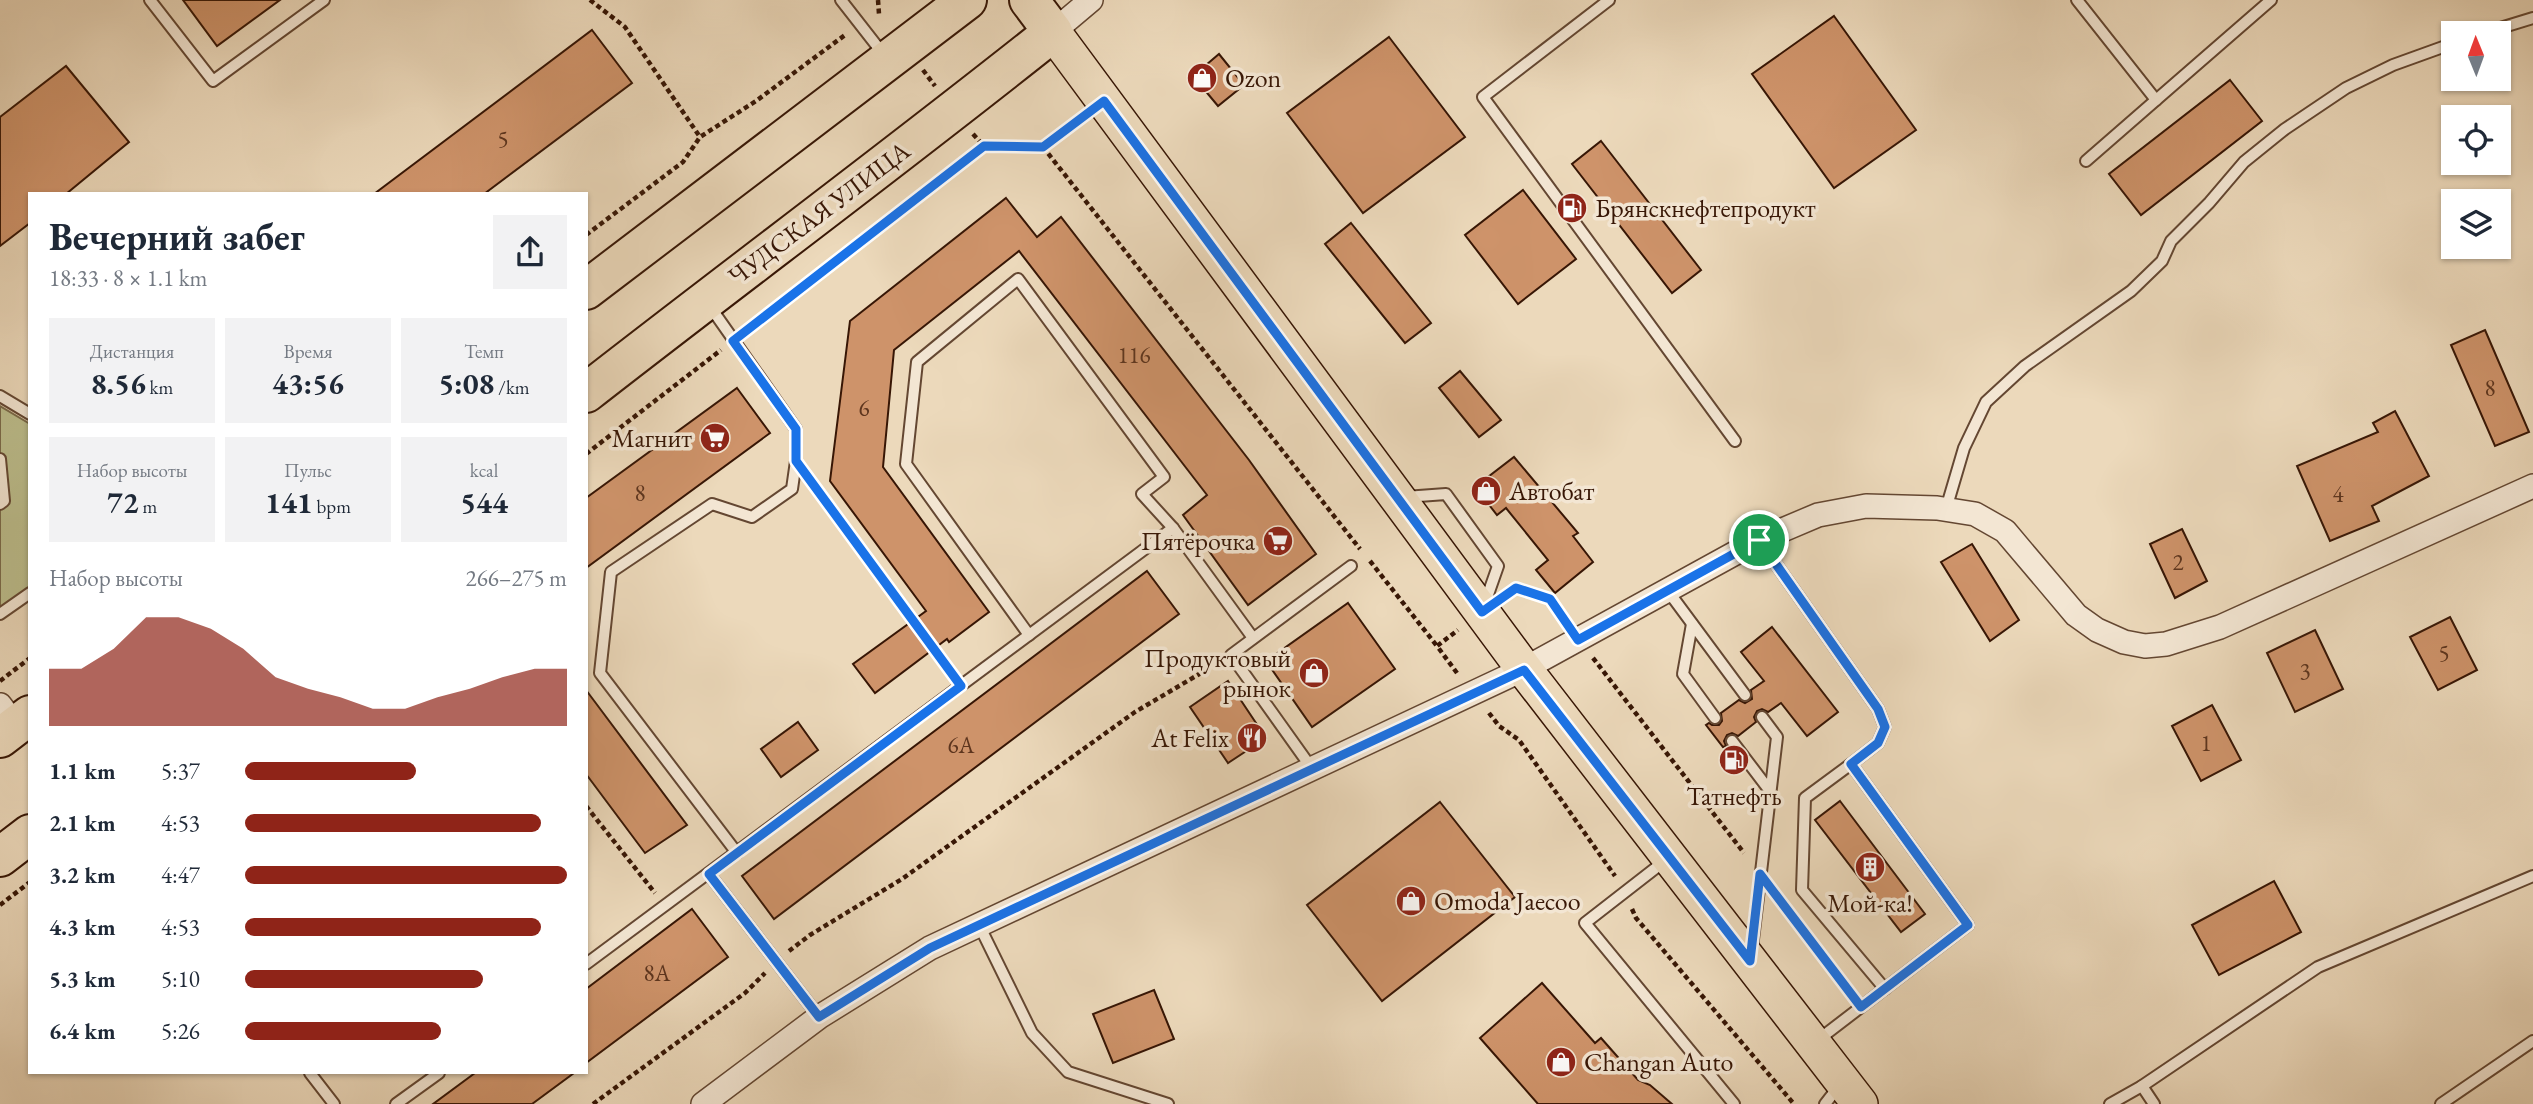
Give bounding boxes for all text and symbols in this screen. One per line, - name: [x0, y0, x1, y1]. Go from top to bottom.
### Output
- north arrow: [2441, 21, 2511, 91]
- map controls: [2441, 21, 2511, 259]
- shop icon: Ozon: [1185, 61, 1219, 95]
- place label: Ozon: [1225, 61, 1282, 95]
- button: locate: [2441, 105, 2511, 175]
- house number: 5: [497, 124, 509, 154]
- street label: ЧУДСКАЯ УЛИЦА: [721, 133, 918, 293]
- button: layers: [2441, 189, 2511, 259]
- fuel station icon: Брянскнефтепродукт: [1555, 191, 1589, 225]
- place label: Брянскнефтепродукт: [1595, 191, 1816, 225]
- text: Вечерний забег: [49, 212, 305, 261]
- button: share: [493, 215, 567, 289]
- text: 18:33 · 8 × 1.1 km: [49, 263, 207, 293]
- text: Дистанция: [90, 339, 174, 364]
- text: Время: [284, 339, 332, 364]
- text: Темп: [464, 339, 504, 364]
- house number: 116: [1117, 340, 1151, 370]
- text: 8.56: [91, 364, 146, 403]
- text: 43:56: [272, 364, 344, 403]
- text: 5:08: [438, 364, 495, 403]
- house number: 8: [2484, 373, 2496, 403]
- text: km: [146, 375, 173, 400]
- text: /km: [495, 375, 530, 400]
- house number: 6: [858, 393, 870, 423]
- place label: Магнит: [612, 421, 692, 455]
- supermarket icon: Магнит: [698, 421, 732, 455]
- text: Набор высоты: [77, 458, 187, 483]
- text: Пульс: [284, 458, 332, 483]
- text: kcal: [470, 458, 498, 483]
- shop icon: Автобат: [1469, 474, 1503, 508]
- place label: Автобат: [1508, 474, 1595, 508]
- house number: 8: [634, 478, 646, 508]
- house number: 4: [2332, 479, 2344, 509]
- text: 72: [107, 483, 139, 522]
- text: 141: [265, 483, 313, 522]
- text: 544: [460, 483, 508, 522]
- text: m: [139, 494, 157, 519]
- text: bpm: [313, 494, 351, 519]
- pin: [1729, 510, 1789, 570]
- icon: arrive: [1740, 521, 1778, 559]
- place label: Пятёрочка: [1141, 524, 1256, 558]
- supermarket icon: Пятёрочка: [1261, 524, 1295, 558]
- house number: 2: [2172, 547, 2184, 577]
- text: Набор высоты: [49, 563, 183, 593]
- text: 266–275 m: [466, 563, 567, 593]
- house number: 5: [2438, 638, 2450, 668]
- place label: Продуктовый рынок: [1144, 641, 1292, 705]
- shop icon: Продуктовый рынок: [1297, 656, 1331, 690]
- house number: 3: [2299, 656, 2311, 686]
- place label: At Felix: [1150, 721, 1230, 755]
- restaurant icon: At Felix: [1235, 721, 1269, 755]
- house number: 1: [2200, 728, 2212, 758]
- house number: 6А: [948, 730, 976, 760]
- fuel station icon: Татнефть: [1717, 743, 1751, 777]
- text: 1.1 km: [49, 756, 116, 786]
- text: 5:37: [161, 756, 200, 786]
- place label: Татнефть: [1686, 779, 1782, 813]
- text: 2.1 km: [49, 808, 116, 838]
- text: 4:53: [161, 808, 200, 838]
- building icon: Мой-ка!: [1853, 850, 1887, 884]
- text: 3.2 km: [49, 860, 116, 890]
- text: 4:47: [161, 860, 200, 890]
- shop icon: Omoda Jaecoo: [1394, 884, 1428, 918]
- place label: Omoda Jaecoo: [1434, 884, 1581, 918]
- place label: Мой-ка!: [1827, 886, 1913, 920]
- text: 4.3 km: [49, 912, 116, 942]
- text: 4:53: [161, 912, 200, 942]
- house number: 8А: [644, 958, 672, 988]
- text: 5.3 km: [49, 964, 116, 994]
- text: 5:10: [161, 964, 200, 994]
- text: 6.4 km: [49, 1016, 116, 1046]
- text: 5:26: [161, 1016, 200, 1046]
- shop icon: Changan Auto: [1544, 1045, 1578, 1079]
- place label: Changan Auto: [1584, 1045, 1733, 1079]

